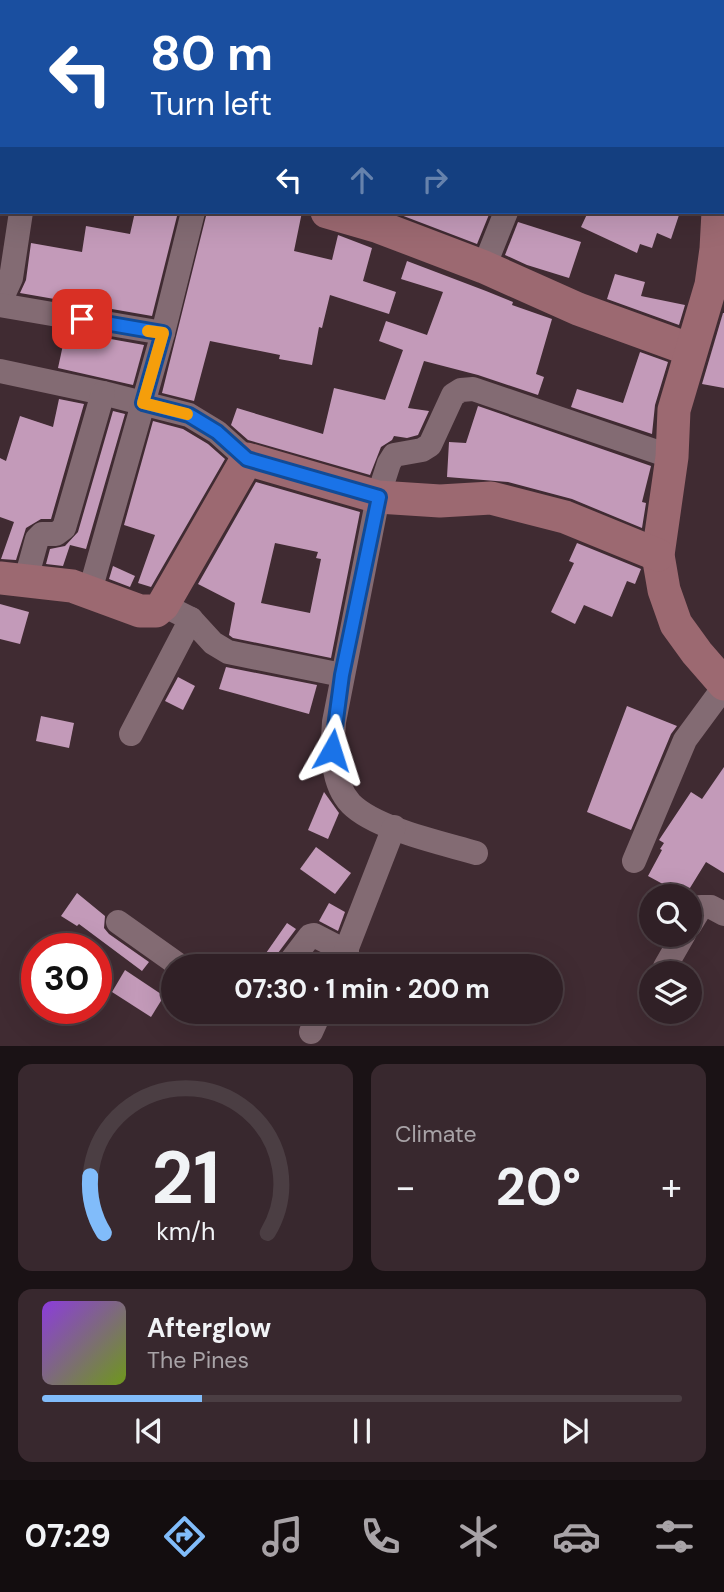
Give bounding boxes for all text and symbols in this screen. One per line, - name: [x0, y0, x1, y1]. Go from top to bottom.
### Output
- text: 80 m: [150, 21, 273, 85]
- icon: left: [35, 28, 126, 119]
- text: Turn left: [150, 83, 272, 125]
- icon: left: [270, 161, 308, 199]
- icon: ahead: [343, 161, 381, 199]
- icon: right: [416, 161, 454, 199]
- pin: [52, 289, 112, 349]
- icon: arrive: [63, 300, 101, 338]
- position arrow: [295, 713, 369, 787]
- map controls: [639, 884, 702, 1024]
- button: search: [639, 884, 702, 947]
- speed limit sign: 30: [21, 933, 112, 1024]
- button: layers: [639, 961, 702, 1024]
- text: 07:30 · 1 min · 200 m: [234, 972, 490, 1006]
- text: Climate: [395, 1119, 477, 1149]
- text: 21: [151, 1132, 220, 1227]
- text: 20°: [496, 1153, 581, 1221]
- text: −: [395, 1162, 416, 1212]
- text: +: [661, 1162, 682, 1212]
- text: km/h: [156, 1215, 215, 1248]
- text: Afterglow: [147, 1311, 271, 1345]
- text: The Pines: [147, 1345, 249, 1375]
- icon: previous: [130, 1412, 168, 1450]
- icon: pause: [343, 1412, 381, 1450]
- icon: next: [556, 1412, 594, 1450]
- icon: directions: [160, 1512, 209, 1561]
- icon: music: [258, 1512, 307, 1561]
- icon: phone: [356, 1512, 405, 1561]
- icon: climate: [454, 1512, 503, 1561]
- icon: car: [552, 1512, 601, 1561]
- icon: filters: [650, 1512, 699, 1561]
- text: 07:29: [25, 1515, 111, 1557]

